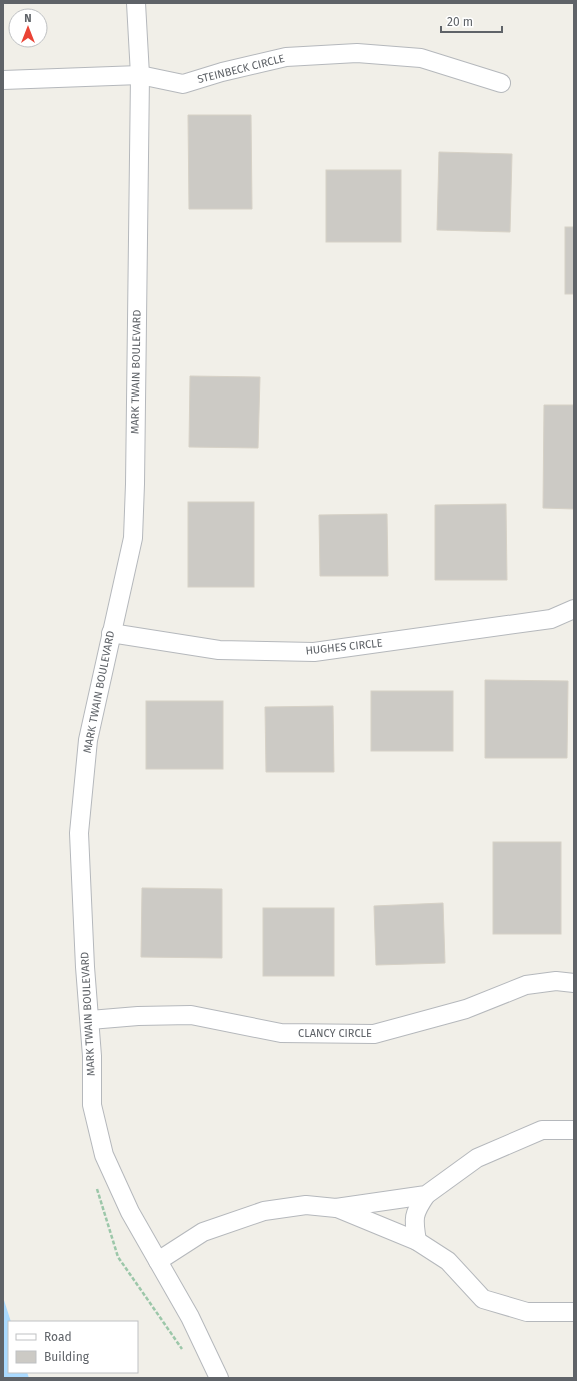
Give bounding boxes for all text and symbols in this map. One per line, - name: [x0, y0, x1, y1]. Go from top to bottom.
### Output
- north arrow: [8, 8, 48, 48]
- scale bar: [441, 8, 502, 34]
- text: N: [24, 12, 32, 25]
- text: 20 m: [447, 15, 473, 29]
- street label: STEINBECK CIRCLE: [196, 52, 286, 86]
- street label: MARK TWAIN BOULEVARD: [128, 310, 144, 434]
- street label: MARK TWAIN BOULEVARD: [81, 630, 117, 754]
- street label: HUGHES CIRCLE: [305, 636, 383, 658]
- street label: MARK TWAIN BOULEVARD: [78, 951, 98, 1077]
- street label: CLANCY CIRCLE: [298, 1027, 372, 1040]
- legend: [8, 1321, 138, 1373]
- text: Road: [44, 1330, 72, 1344]
- text: Building: [44, 1350, 90, 1364]

